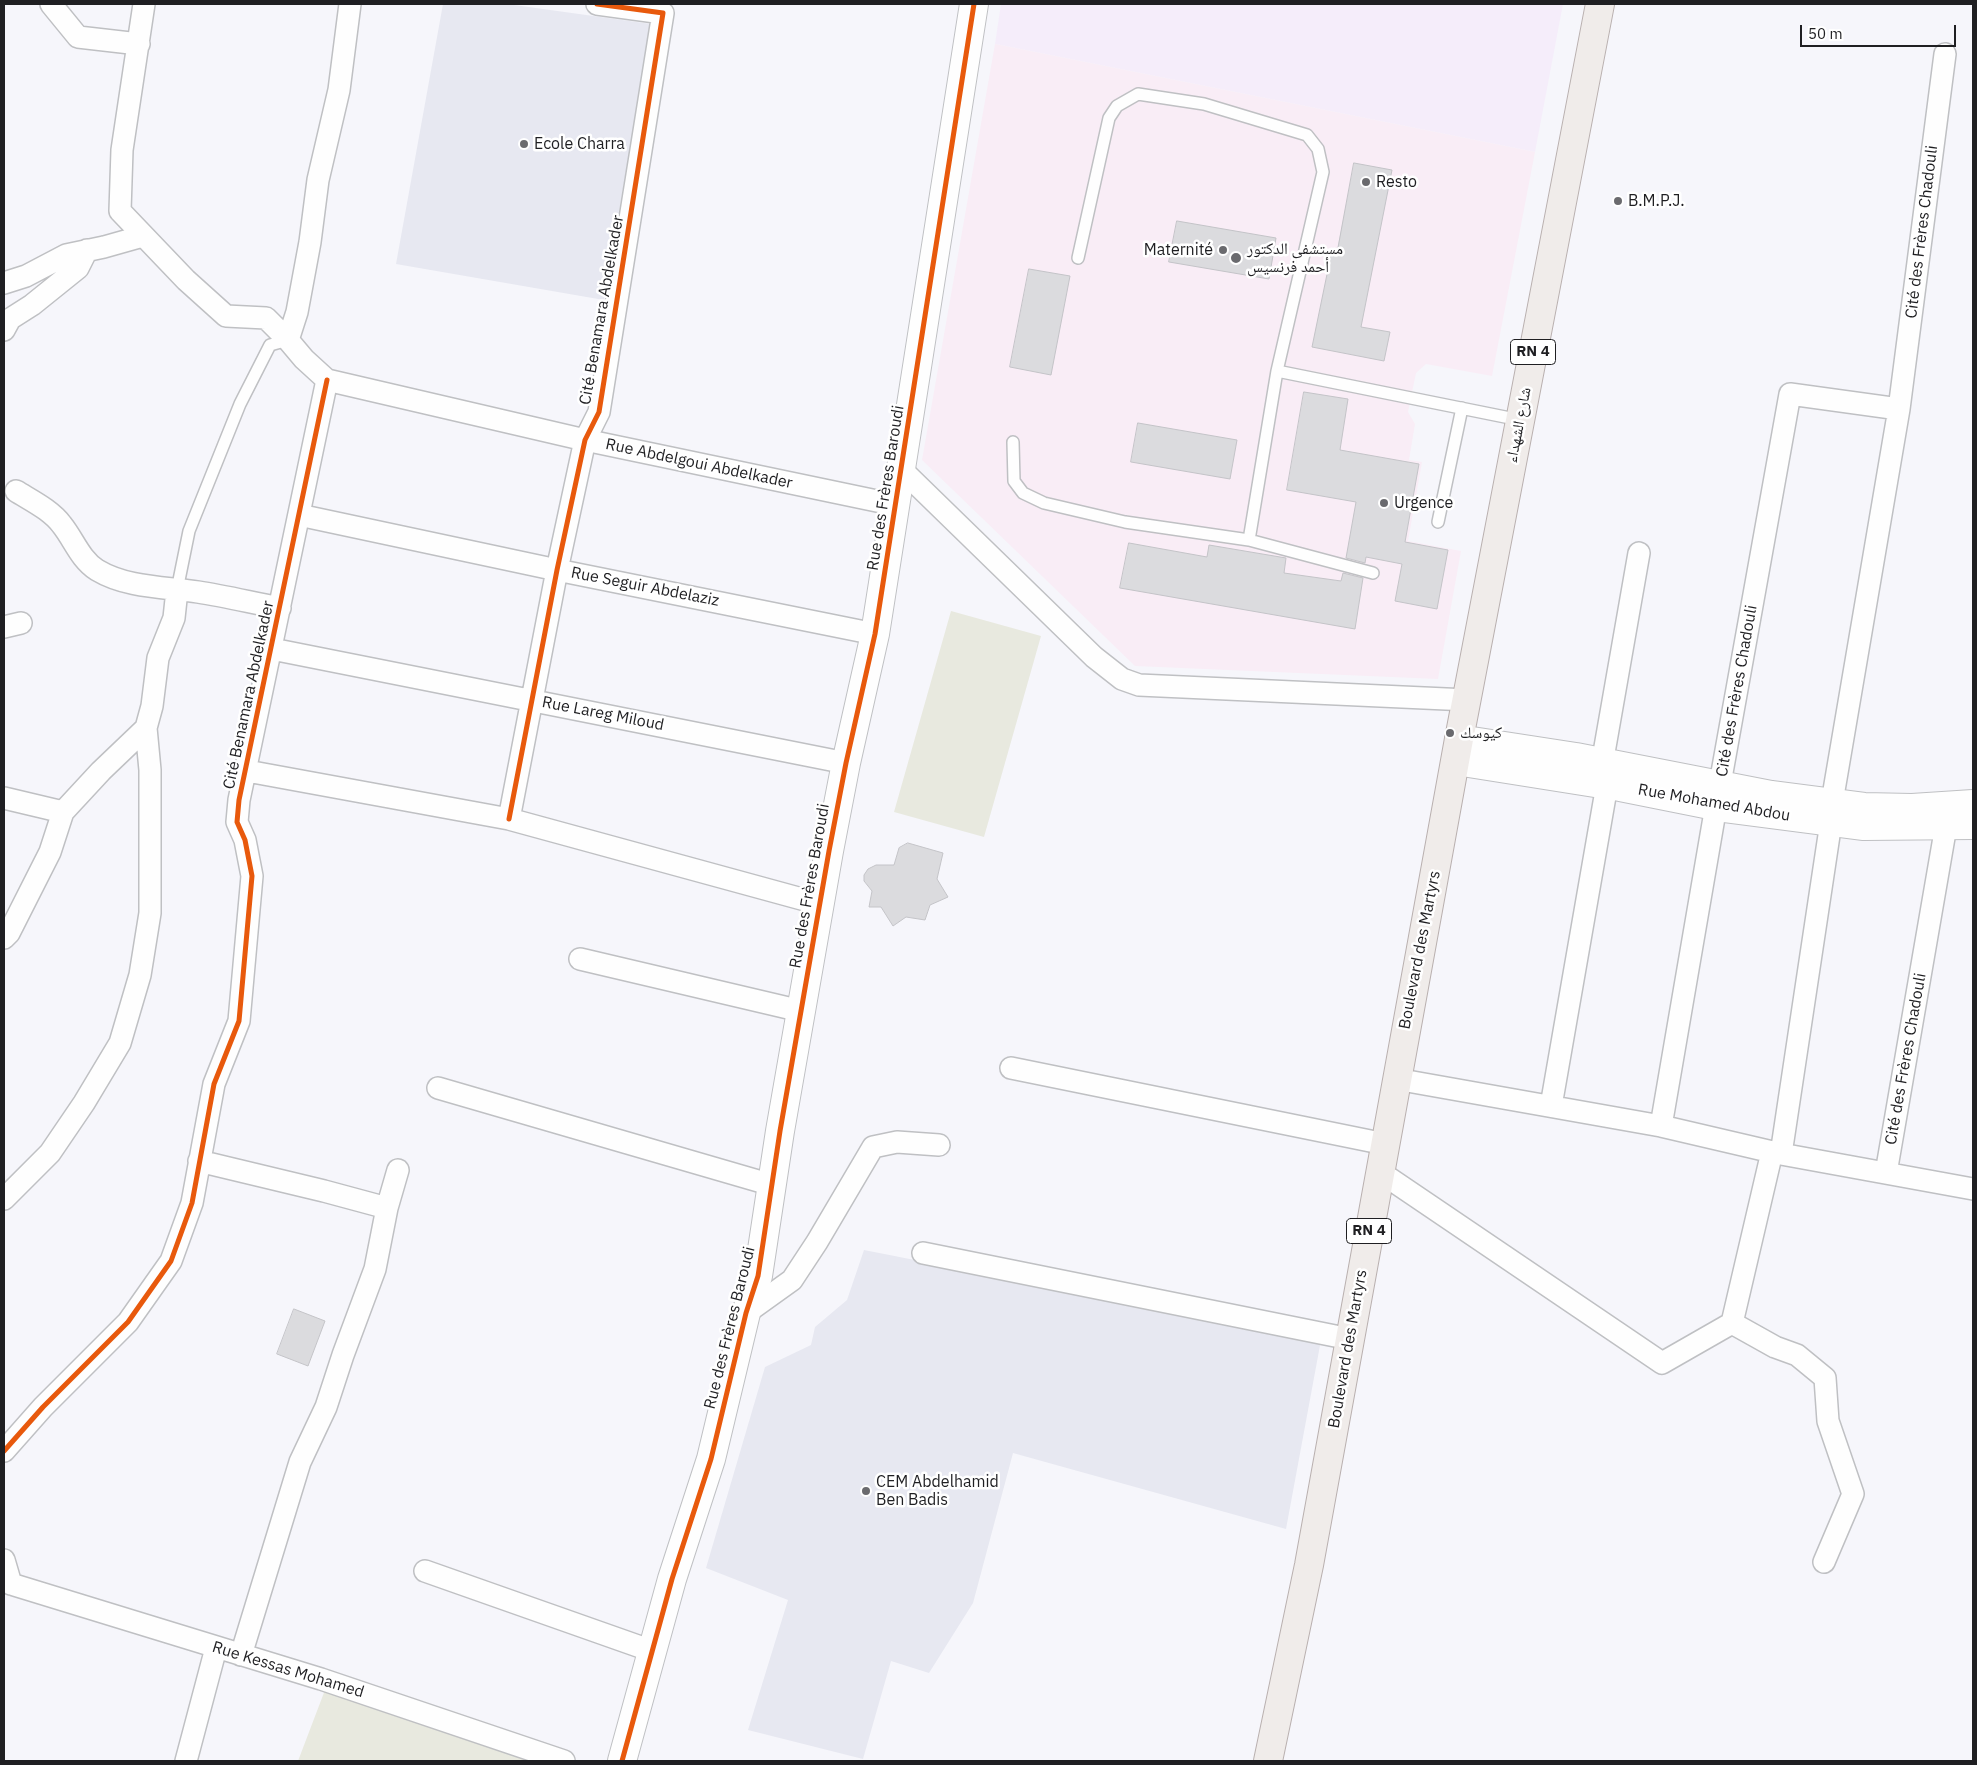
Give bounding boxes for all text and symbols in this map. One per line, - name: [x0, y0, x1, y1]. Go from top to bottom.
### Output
- scale bar: [1802, 15, 1958, 47]
- text: 50 m: [1808, 24, 1843, 43]
- place label: Ecole Charra: [534, 134, 625, 154]
- marker: Ecole Charra: [518, 138, 530, 150]
- street label: Cité des Frères Chadouli: [1902, 144, 1942, 320]
- place label: Resto: [1376, 172, 1417, 192]
- marker: Resto: [1360, 176, 1372, 188]
- place label: B.M.P.J.: [1628, 191, 1685, 211]
- marker: B.M.P.J.: [1612, 195, 1624, 207]
- street label: Cité Benamara Abdelkader: [576, 214, 628, 406]
- place label: مستشفى الدكتور أحمد فرنسيس: [1247, 239, 1343, 277]
- place label: Maternité: [1144, 240, 1213, 260]
- marker: Maternité: [1217, 244, 1229, 256]
- marker: مستشفى الدكتور أحمد فرنسيس: [1229, 251, 1243, 265]
- road number: RN 4: [1510, 340, 1556, 364]
- street label: شارع الشهداء: [1502, 386, 1536, 464]
- street label: Rue des Frères Baroudi: [863, 404, 909, 572]
- street label: Rue Abdelgoui Abdelkader: [604, 435, 794, 493]
- place label: Urgence: [1394, 493, 1453, 513]
- marker: Urgence: [1378, 497, 1390, 509]
- street label: Rue Seguir Abdelaziz: [569, 563, 721, 611]
- street label: Cité Benamara Abdelkader: [220, 599, 278, 791]
- street label: Cité des Frères Chadouli: [1712, 604, 1762, 778]
- street label: Rue Lareg Miloud: [540, 693, 666, 735]
- place label: كيوسك: [1460, 723, 1502, 743]
- marker: كيوسك: [1444, 727, 1456, 739]
- street label: Rue Mohamed Abdou: [1636, 780, 1792, 826]
- street label: Rue des Frères Baroudi: [786, 802, 834, 970]
- street label: Boulevard des Martyrs: [1395, 869, 1445, 1031]
- street label: Cité des Frères Chadouli: [1881, 972, 1931, 1146]
- road number: RN 4: [1346, 1218, 1392, 1244]
- street label: Rue des Frères Baroudi: [700, 1245, 760, 1411]
- street label: Boulevard des Martyrs: [1325, 1268, 1371, 1430]
- place label: CEM Abdelhamid Ben Badis: [876, 1472, 999, 1510]
- marker: CEM Abdelhamid Ben Badis: [860, 1485, 872, 1497]
- street label: Rue Kessas Mohamed: [210, 1638, 366, 1702]

